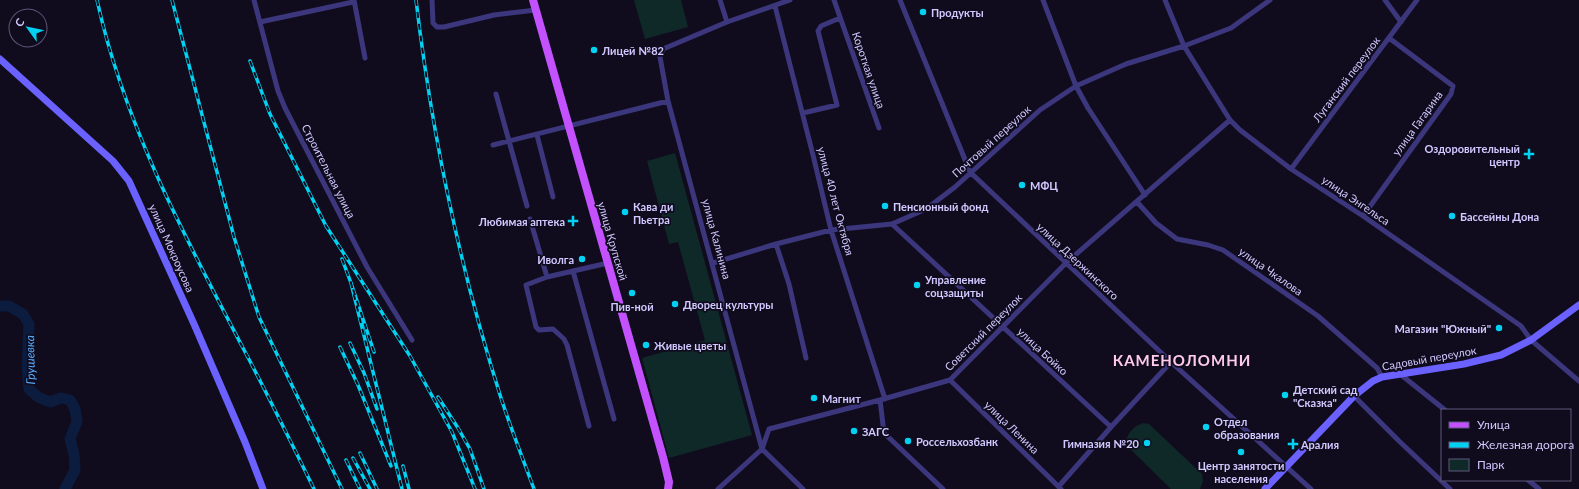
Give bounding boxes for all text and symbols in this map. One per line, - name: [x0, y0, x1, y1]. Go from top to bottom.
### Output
- place label: Продукты: [931, 6, 984, 19]
- marker: Продукты: [918, 7, 928, 17]
- north arrow: [8, 8, 48, 48]
- text: С: [12, 15, 27, 29]
- street label: Короткая улица: [850, 30, 888, 110]
- street label: Луганский переулок: [1309, 34, 1383, 125]
- place label: Лицей №82: [601, 44, 664, 57]
- marker: Лицей №82: [589, 45, 599, 55]
- street label: улица Гагарина: [1389, 88, 1445, 158]
- street label: Почтовый переулок: [949, 102, 1033, 180]
- street label: Строительная улица: [300, 122, 358, 220]
- place label: Оздоровительный центр: [1425, 142, 1520, 168]
- street label: улица 40 лет Октября: [815, 145, 857, 257]
- marker: Оздоровительный центр: [1523, 148, 1535, 160]
- street label: улица Энгельса: [1320, 173, 1392, 227]
- place label: МФЦ: [1030, 179, 1058, 192]
- marker: МФЦ: [1017, 180, 1027, 190]
- street label: улица Калинина: [700, 197, 734, 281]
- street label: улица Крупской: [596, 200, 630, 282]
- place label: Кава ди Пьетра: [633, 200, 673, 226]
- place label: Пенсионный фонд: [893, 200, 989, 213]
- marker: Пенсионный фонд: [880, 201, 890, 211]
- street label: улица Мокроусова: [147, 202, 197, 294]
- marker: Кава ди Пьетра: [620, 207, 630, 217]
- place label: Бассейны Дона: [1460, 210, 1539, 223]
- marker: Бассейны Дона: [1447, 211, 1457, 221]
- place label: Любимая аптека: [478, 215, 565, 228]
- marker: Любимая аптека: [568, 216, 578, 226]
- street label: улица Дзержинского: [1034, 220, 1122, 302]
- street label: улица Чкалова: [1237, 244, 1305, 298]
- place label: Иволга: [537, 253, 574, 266]
- marker: Иволга: [577, 254, 587, 264]
- place label: Управление соцзащиты: [924, 273, 986, 299]
- marker: Управление соцзащиты: [912, 280, 922, 290]
- marker: Пив-ной: [627, 288, 637, 298]
- street label: Советский переулок: [942, 290, 1025, 373]
- place label: Дворец культуры: [683, 298, 774, 311]
- marker: Дворец культуры: [670, 299, 680, 309]
- place label: Пив-ной: [610, 300, 654, 313]
- place label: Магазин "Южный": [1395, 322, 1491, 335]
- marker: Магазин "Южный": [1494, 323, 1504, 333]
- street label: улица Бойко: [1015, 324, 1071, 378]
- water label: Грушевка: [22, 335, 38, 385]
- place label: Живые цветы: [654, 339, 726, 352]
- marker: Живые цветы: [641, 340, 651, 350]
- street label: Садовый переулок: [1381, 343, 1478, 373]
- district label: КАМЕНОЛОМНИ: [1113, 351, 1251, 369]
- place label: Детский сад "Сказка": [1293, 383, 1358, 409]
- marker: Детский сад "Сказка": [1280, 390, 1290, 400]
- place label: Магнит: [822, 392, 861, 405]
- marker: Магнит: [809, 393, 819, 403]
- street label: улица Ленина: [982, 398, 1042, 456]
- legend: [1441, 409, 1571, 481]
- place label: Отдел образования: [1214, 415, 1279, 441]
- text: Улица: [1477, 417, 1510, 432]
- marker: Отдел образования: [1201, 422, 1211, 432]
- place label: ЗАГС: [862, 425, 890, 438]
- marker: ЗАГС: [849, 426, 859, 436]
- place label: Россельхозбанк: [916, 435, 998, 448]
- marker: Россельхозбанк: [903, 436, 913, 446]
- place label: Гимназия №20: [1063, 437, 1140, 450]
- text: Железная дорога: [1477, 437, 1574, 452]
- marker: Гимназия №20: [1142, 438, 1152, 448]
- place label: Аралия: [1300, 438, 1339, 451]
- marker: Аралия: [1288, 439, 1298, 449]
- marker: Центр занятости населения: [1236, 447, 1246, 457]
- text: Парк: [1477, 457, 1505, 472]
- place label: Центр занятости населения: [1198, 459, 1284, 485]

